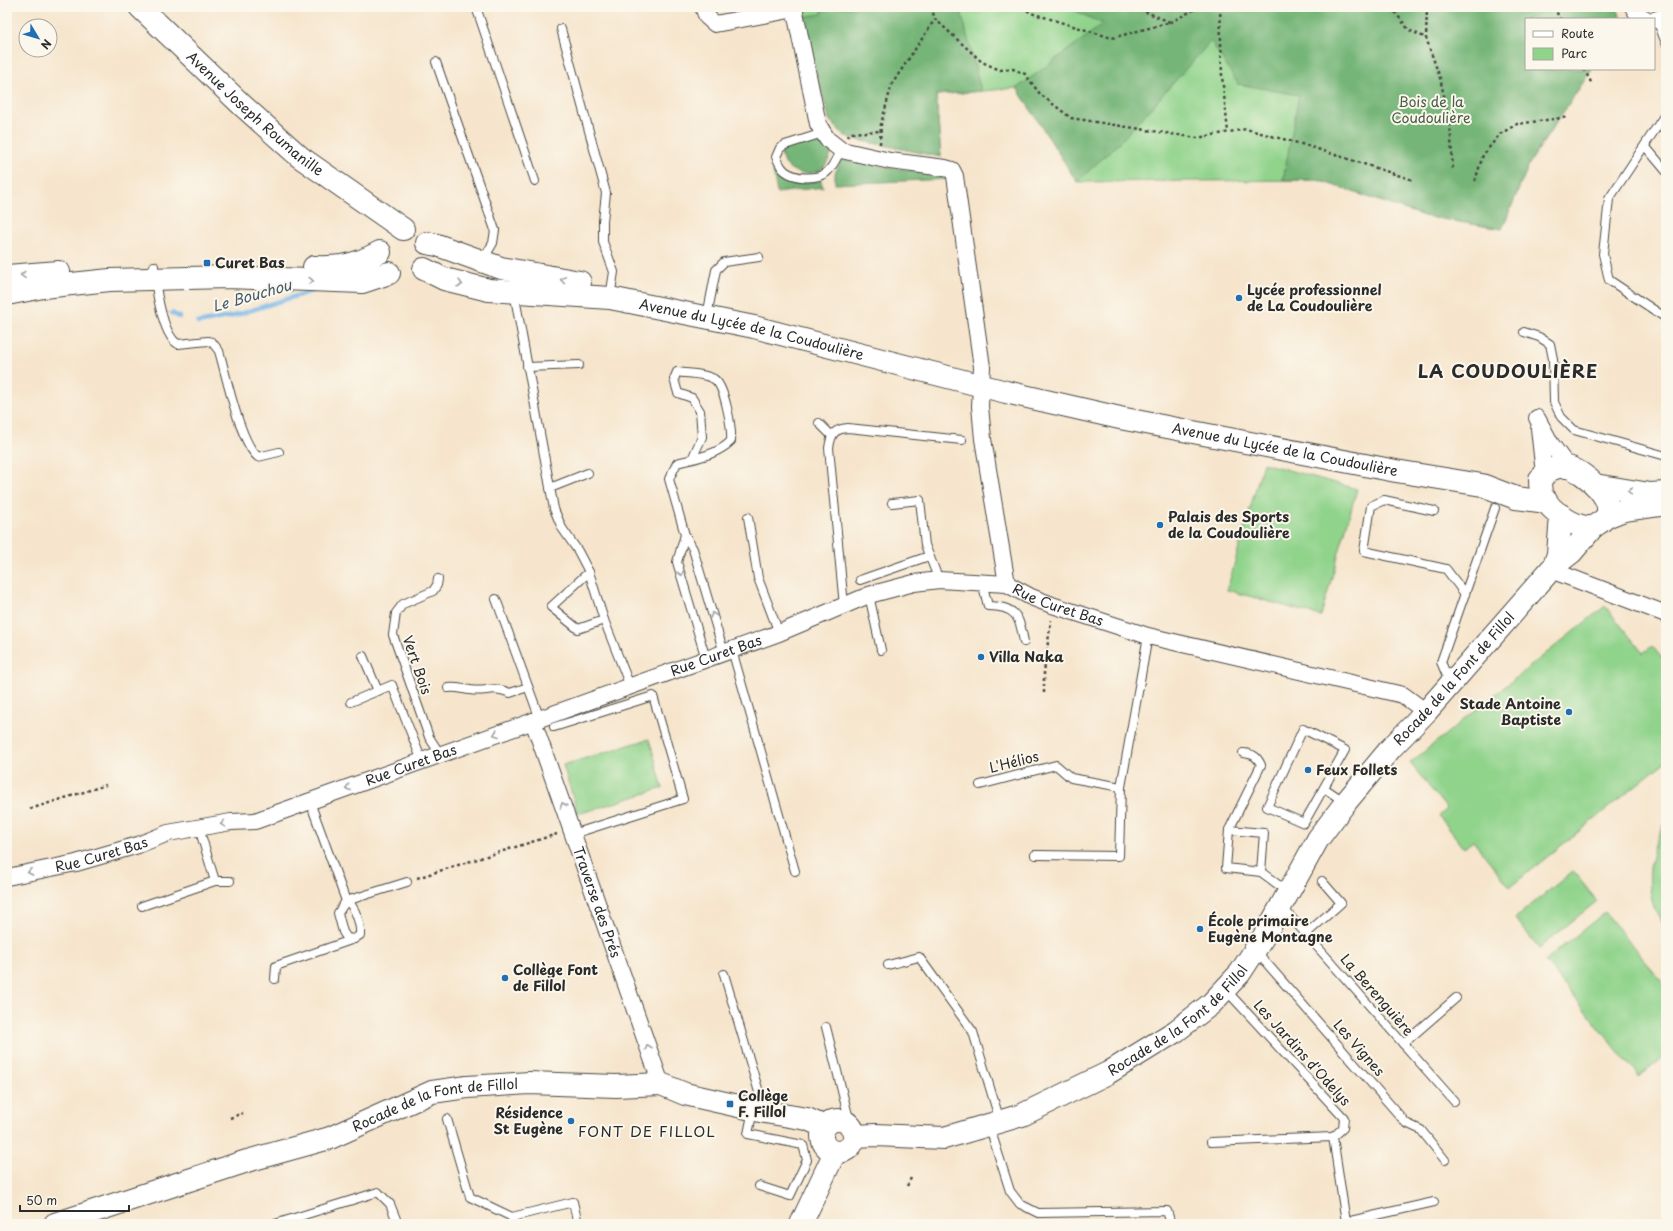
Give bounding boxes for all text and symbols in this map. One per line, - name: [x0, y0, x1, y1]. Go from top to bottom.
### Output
- north arrow: [18, 18, 58, 58]
- legend: [1525, 18, 1655, 70]
- text: Route: [1561, 24, 1594, 42]
- text: N: [37, 36, 56, 53]
- text: Parc: [1561, 44, 1587, 62]
- street label: Avenue Joseph Roumanille: [182, 46, 328, 181]
- park label: Bois de la Coudoulière: [1391, 91, 1471, 128]
- place label: Curet Bas: [215, 252, 285, 273]
- marker: Curet Bas: [202, 258, 212, 268]
- one-way arrow: [20, 270, 26, 279]
- water label: Le Bouchou: [209, 272, 295, 317]
- one-way arrow: [560, 276, 566, 285]
- one-way arrow: [308, 277, 314, 285]
- one-way arrow: [456, 279, 463, 288]
- place label: Lycée professionnel de La Coudoulière: [1247, 279, 1382, 316]
- street label: Avenue du Lycée de la Coudoulière: [638, 293, 867, 365]
- marker: Lycée professionnel de La Coudoulière: [1234, 293, 1244, 303]
- district label: LA COUDOULIÈRE: [1418, 357, 1598, 384]
- street label: Avenue du Lycée de la Coudoulière: [1170, 417, 1400, 481]
- one-way arrow: [1627, 487, 1633, 496]
- place label: Palais des Sports de la Coudoulière: [1168, 506, 1290, 543]
- marker: Palais des Sports de la Coudoulière: [1155, 520, 1165, 530]
- one-way arrow: [676, 569, 685, 576]
- street label: Rue Curet Bas: [1009, 578, 1106, 631]
- street label: Rocade de la Font de Fillol: [1388, 607, 1519, 750]
- one-way arrow: [709, 612, 718, 619]
- street label: Rue Curet Bas: [667, 629, 764, 681]
- street label: Vert Bois: [398, 633, 437, 697]
- place label: Villa Naka: [989, 646, 1064, 667]
- marker: Villa Naka: [976, 652, 986, 662]
- place label: Stade Antoine Baptiste: [1460, 693, 1561, 730]
- marker: Stade Antoine Baptiste: [1564, 707, 1574, 717]
- one-way arrow: [493, 730, 500, 738]
- street label: Rue Curet Bas: [362, 739, 459, 791]
- street label: L'Hélios: [987, 745, 1041, 778]
- place label: Feux Follets: [1316, 759, 1398, 780]
- marker: Feux Follets: [1303, 765, 1313, 775]
- one-way arrow: [344, 784, 351, 792]
- one-way arrow: [559, 802, 567, 809]
- one-way arrow: [220, 819, 227, 827]
- street label: Rue Curet Bas: [53, 831, 151, 877]
- street label: Traverse des Prés: [568, 843, 627, 960]
- one-way arrow: [27, 868, 33, 876]
- place label: École primaire Eugène Montagne: [1208, 910, 1333, 947]
- marker: École primaire Eugène Montagne: [1195, 924, 1205, 934]
- street label: La Berenguière: [1336, 949, 1419, 1041]
- place label: Collège Font de Fillol: [513, 959, 598, 996]
- street label: Rocade de la Font de Fillol: [1103, 960, 1253, 1081]
- marker: Collège Font de Fillol: [500, 973, 510, 983]
- street label: Les Jardins d'Odelys: [1249, 995, 1356, 1110]
- street label: Les Vignes: [1329, 1015, 1390, 1081]
- one-way arrow: [644, 1044, 652, 1051]
- street label: Rocade de la Font de Fillol: [349, 1073, 519, 1137]
- place label: Collège F. Fillol: [738, 1085, 789, 1122]
- marker: Collège F. Fillol: [725, 1099, 735, 1109]
- place label: Résidence St Eugène: [494, 1102, 563, 1139]
- marker: Résidence St Eugène: [566, 1116, 576, 1126]
- district label: FONT DE FILLOL: [578, 1119, 716, 1142]
- scale bar: [20, 1187, 129, 1213]
- text: 50 m: [26, 1191, 57, 1209]

